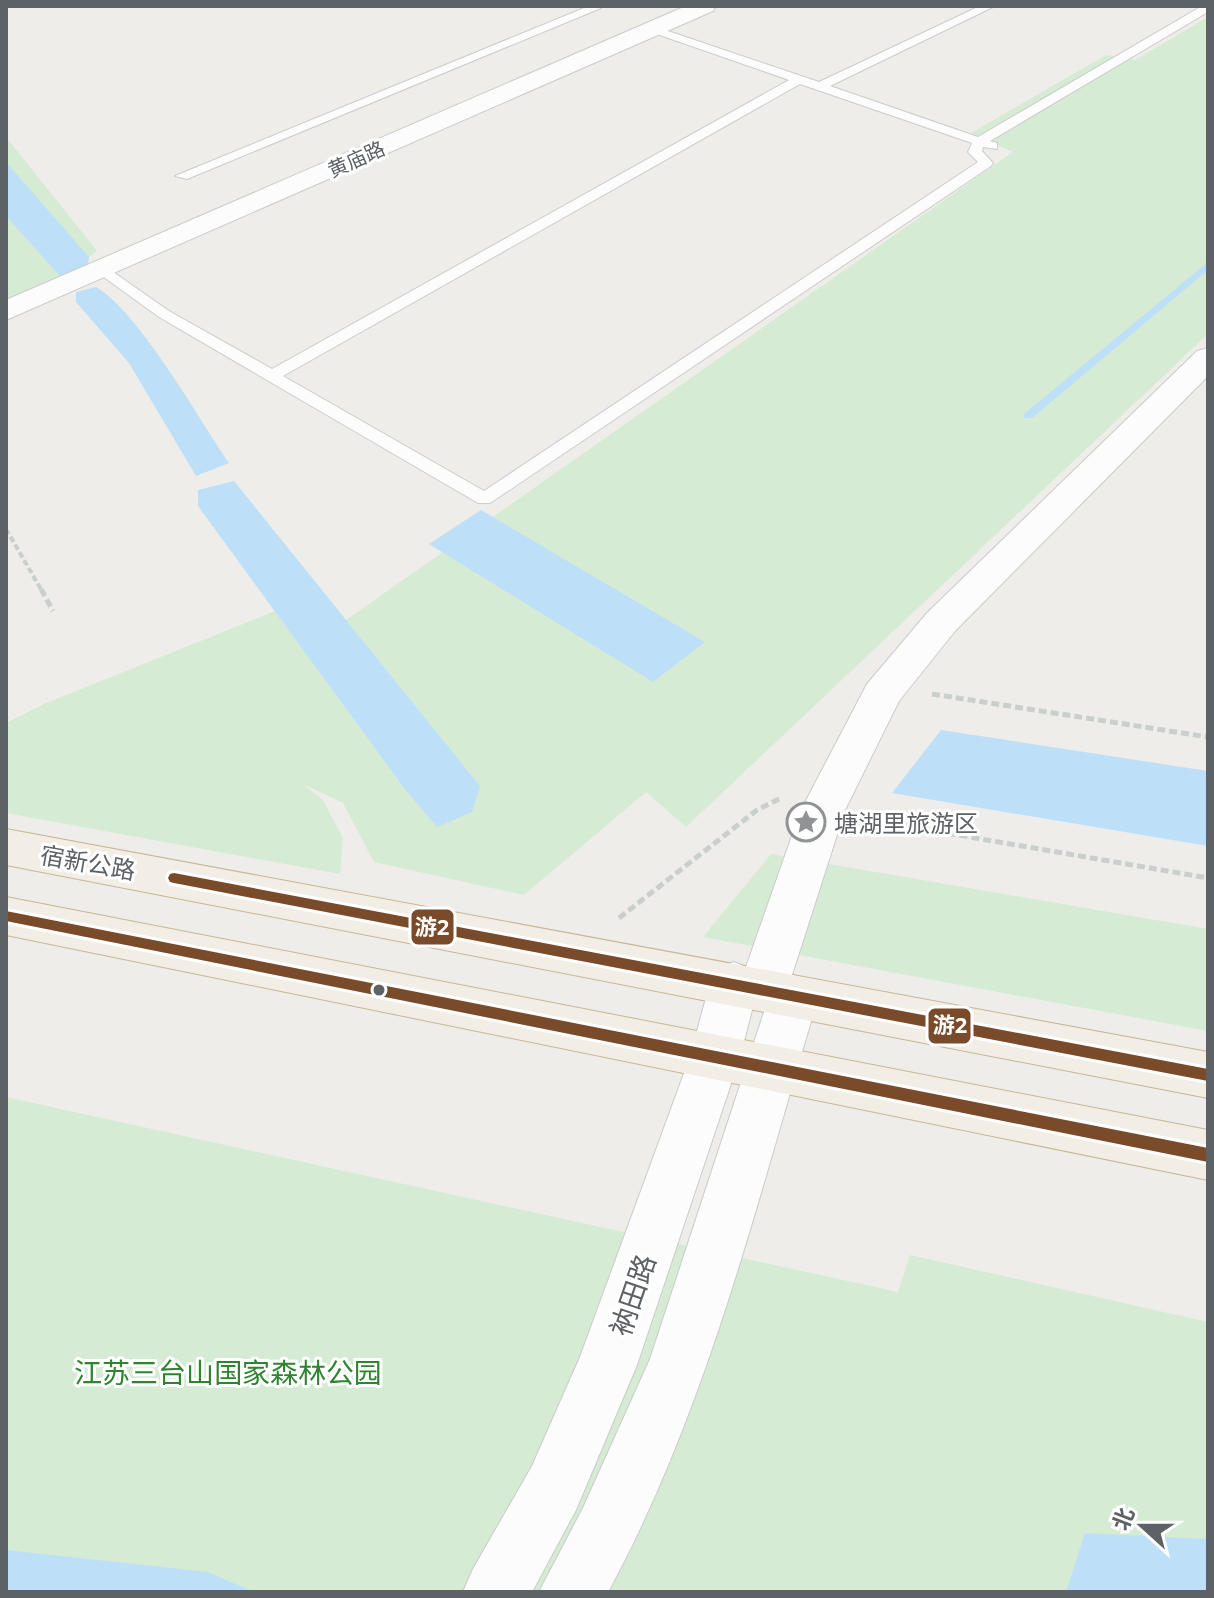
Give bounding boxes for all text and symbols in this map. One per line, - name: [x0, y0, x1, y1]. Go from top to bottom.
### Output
- street label: 黄庙路: [323, 134, 389, 184]
- place icon: 塘湖里旅游区: [785, 801, 827, 843]
- place label: 塘湖里旅游区: [834, 806, 978, 839]
- street label: 宿新公路: [38, 837, 138, 887]
- line badge: 游2: [410, 908, 455, 946]
- text: 游2: [415, 911, 449, 941]
- unlabelled marker: [371, 982, 387, 998]
- line badge: 游2: [927, 1007, 972, 1045]
- text: 游2: [933, 1009, 967, 1039]
- street label: 衲田路: [600, 1249, 664, 1341]
- park label: 江苏三台山国家森林公园: [74, 1353, 382, 1391]
- north arrow: [1102, 1486, 1182, 1566]
- text: 北: [1104, 1503, 1140, 1534]

